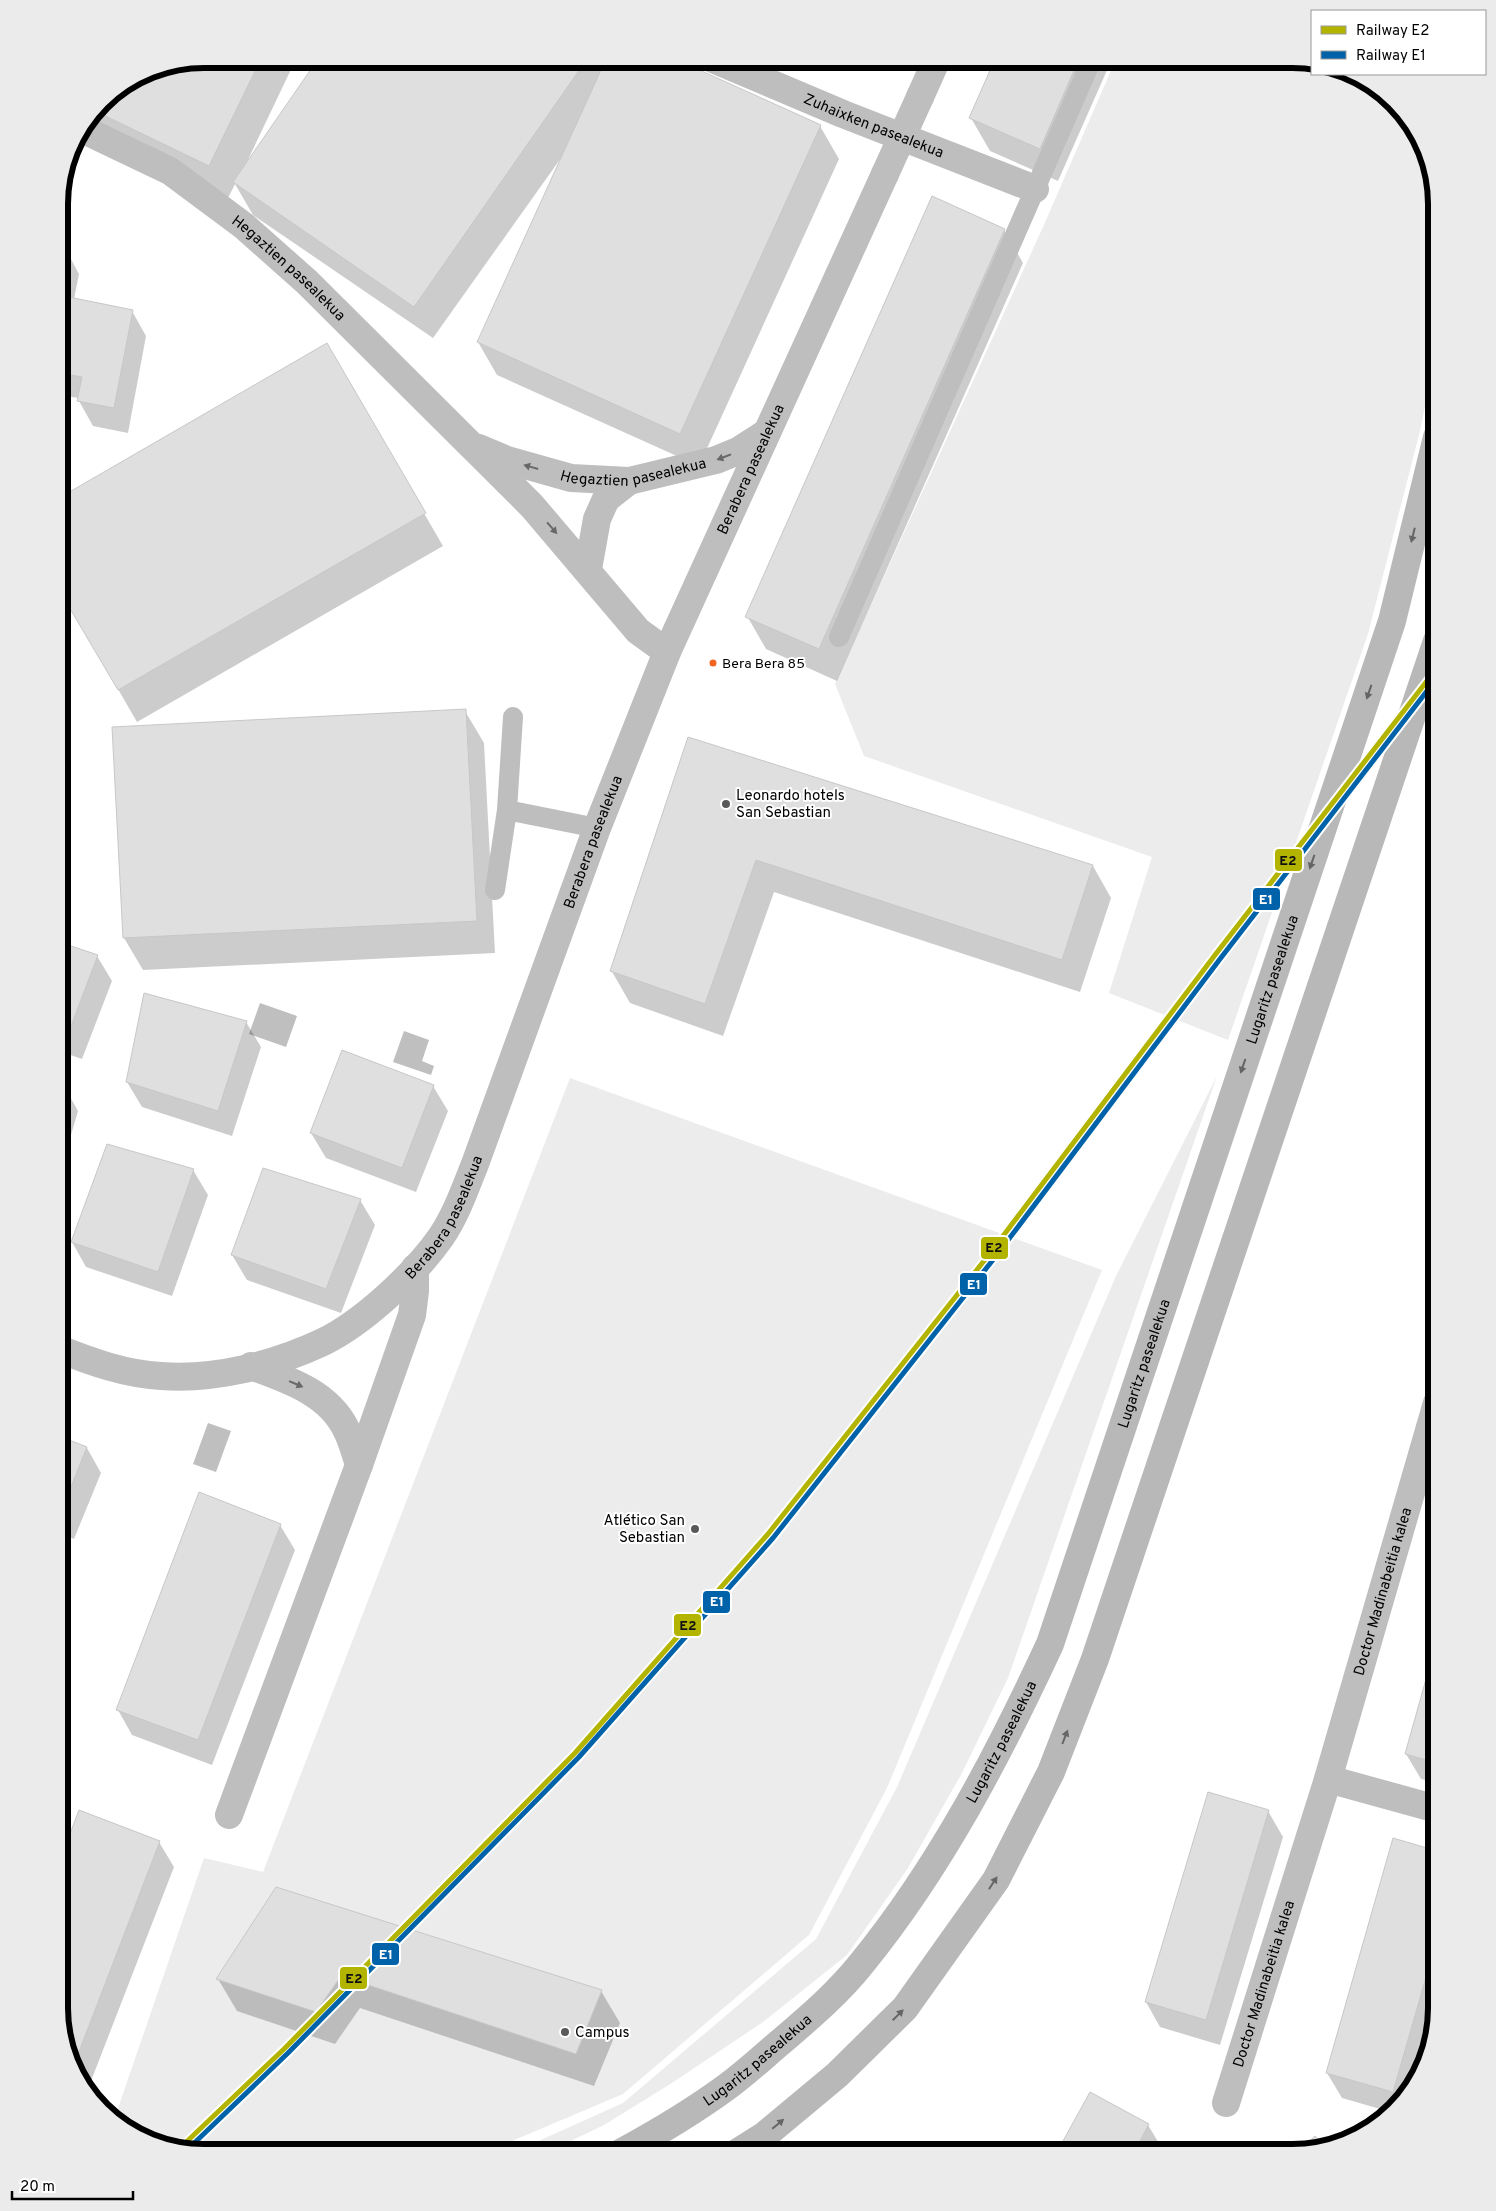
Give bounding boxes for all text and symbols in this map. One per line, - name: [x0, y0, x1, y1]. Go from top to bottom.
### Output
- legend: [1311, 10, 1486, 75]
- text: Railway E2: [1356, 22, 1430, 41]
- text: Railway E1: [1356, 47, 1426, 66]
- street label: Zuhaixken pasealekua: [800, 90, 946, 163]
- street label: Hegaztien pasealekua: [227, 212, 349, 326]
- street label: Berabera pasealekua: [714, 402, 790, 538]
- one-way arrow: [716, 453, 731, 461]
- street label: Hegaztien pasealekua: [558, 455, 708, 492]
- one-way arrow: [524, 463, 539, 471]
- one-way arrow: [546, 522, 557, 535]
- one-way arrow: [1409, 528, 1417, 543]
- place label: Bera Bera 85: [722, 656, 805, 673]
- marker: Bera Bera 85: [708, 658, 718, 668]
- one-way arrow: [1365, 684, 1372, 699]
- street label: Berabera pasealekua: [560, 773, 628, 912]
- place label: Leonardo hotels San Sebastian: [736, 787, 845, 823]
- marker: Leonardo hotels San Sebastian: [720, 798, 732, 810]
- line badge: E2: [1274, 848, 1303, 872]
- text: E2: [1279, 853, 1297, 870]
- one-way arrow: [1307, 855, 1315, 870]
- line badge: E1: [1252, 887, 1281, 911]
- text: E1: [1259, 892, 1273, 909]
- street label: Lugaritz pasealekua: [1243, 913, 1304, 1047]
- one-way arrow: [1239, 1059, 1247, 1074]
- street label: Berabera pasealekua: [402, 1153, 488, 1284]
- line badge: E2: [980, 1236, 1009, 1260]
- text: E2: [985, 1240, 1003, 1257]
- line badge: E1: [959, 1272, 988, 1296]
- text: E1: [967, 1277, 981, 1294]
- street label: Lugaritz pasealekua: [1115, 1297, 1176, 1431]
- one-way arrow: [289, 1380, 304, 1388]
- street label: Doctor Madinabeitia kalea: [1350, 1506, 1417, 1678]
- place label: Atlético San Sebastian: [603, 1512, 685, 1548]
- marker: Atlético San Sebastian: [689, 1523, 701, 1535]
- line badge: E1: [702, 1590, 731, 1614]
- text: E1: [710, 1594, 724, 1611]
- line badge: E2: [673, 1613, 702, 1637]
- text: E2: [679, 1618, 697, 1635]
- street label: Lugaritz pasealekua: [963, 1678, 1042, 1807]
- one-way arrow: [1062, 1730, 1069, 1745]
- one-way arrow: [988, 1876, 998, 1890]
- street label: Doctor Madinabeitia kalea: [1230, 1898, 1300, 2070]
- line badge: E1: [371, 1942, 400, 1966]
- text: E1: [379, 1947, 393, 1964]
- line badge: E2: [339, 1966, 368, 1990]
- text: E2: [345, 1971, 363, 1988]
- one-way arrow: [892, 2009, 904, 2021]
- street label: Lugaritz pasealekua: [700, 2011, 817, 2112]
- place label: Campus: [575, 2024, 630, 2043]
- marker: Campus: [559, 2026, 571, 2038]
- one-way arrow: [771, 2118, 784, 2129]
- scale bar: [12, 2168, 134, 2200]
- text: 20 m: [20, 2178, 55, 2197]

